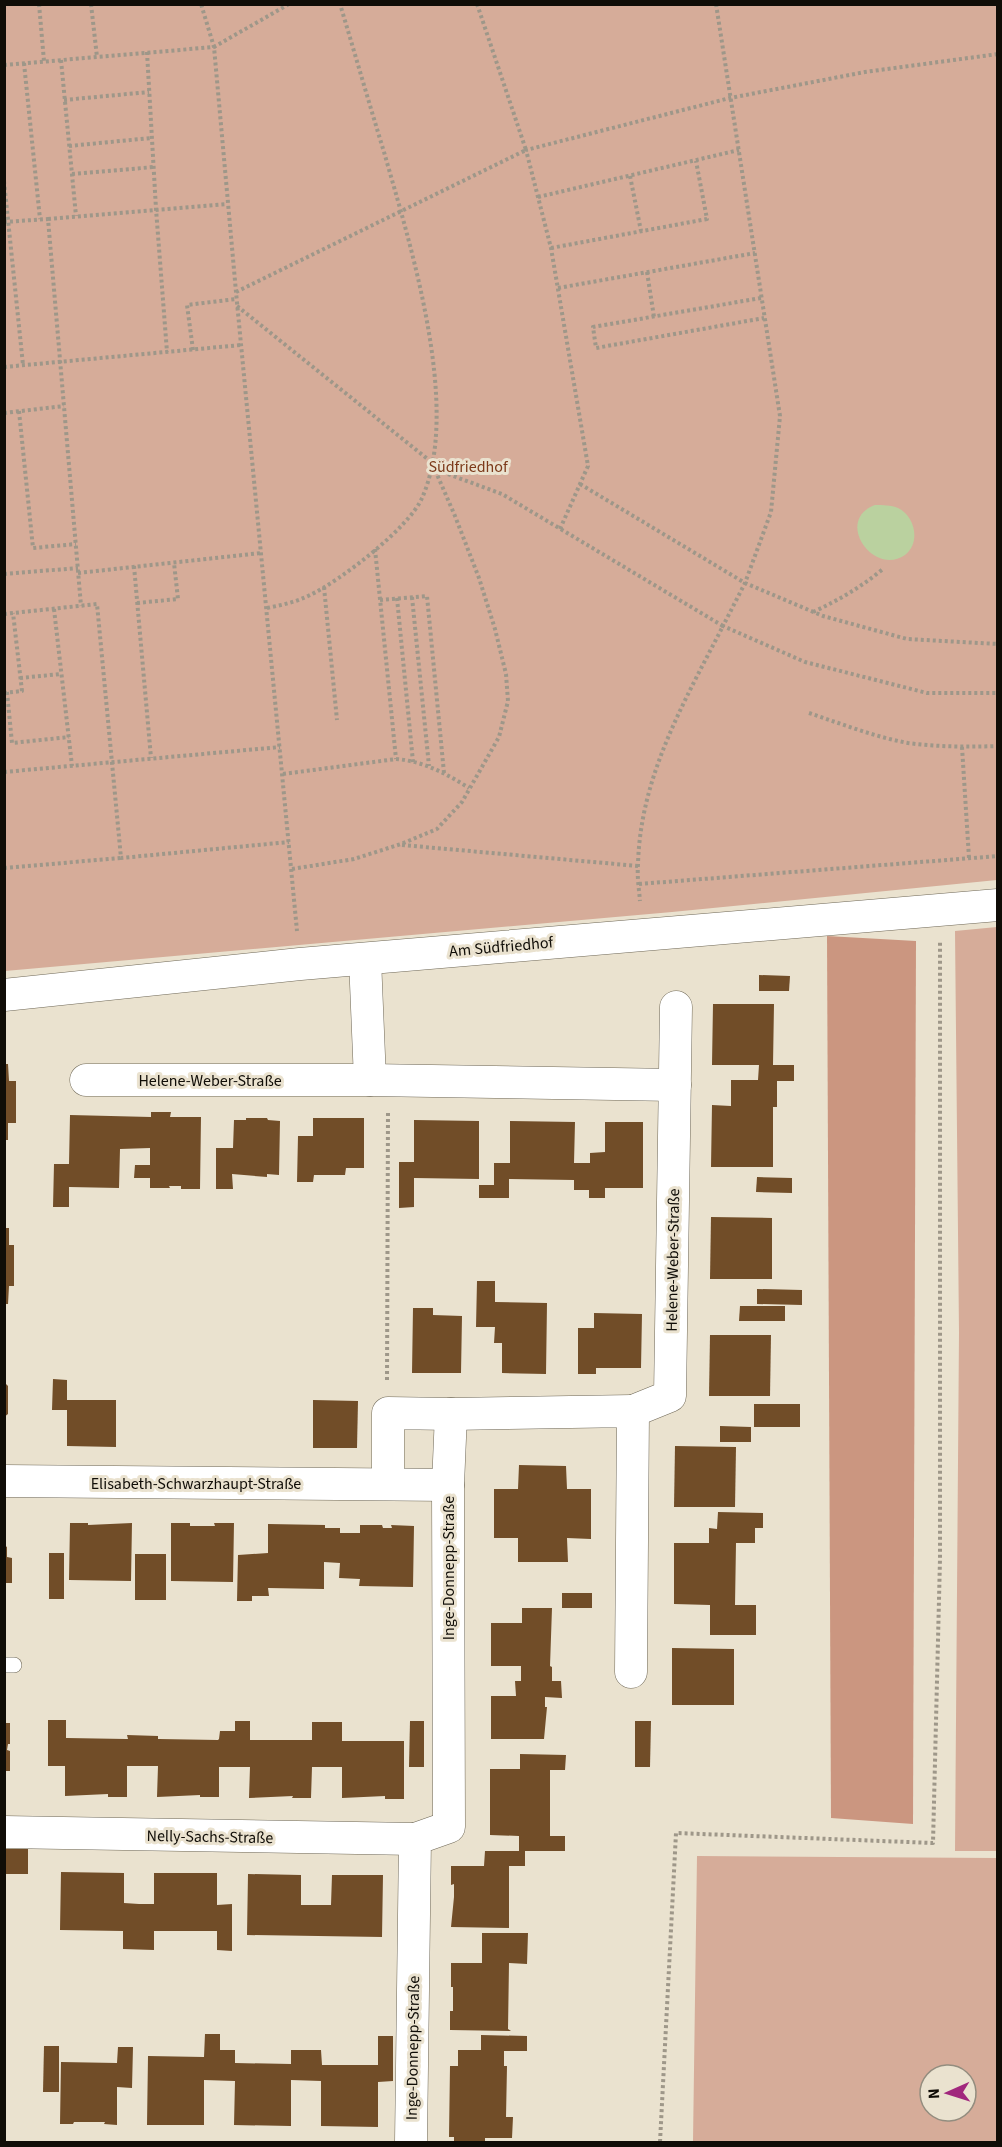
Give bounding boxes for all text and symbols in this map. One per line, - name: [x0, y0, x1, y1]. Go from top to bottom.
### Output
- park label: Südfriedhof: [428, 456, 509, 478]
- street label: Am Südfriedhof: [448, 931, 555, 962]
- street label: Helene-Weber-Straße: [138, 1070, 282, 1092]
- street label: Helene-Weber-Straße: [661, 1188, 685, 1332]
- street label: Elisabeth-Schwarzhaupt-Straße: [91, 1473, 301, 1495]
- street label: Inge-Donnepp-Straße: [438, 1496, 460, 1640]
- street label: Nelly-Sachs-Straße: [146, 1825, 274, 1849]
- street label: Inge-Donnepp-Straße: [401, 1976, 425, 2120]
- north arrow: [918, 2063, 978, 2123]
- text: N: [923, 2088, 945, 2100]

